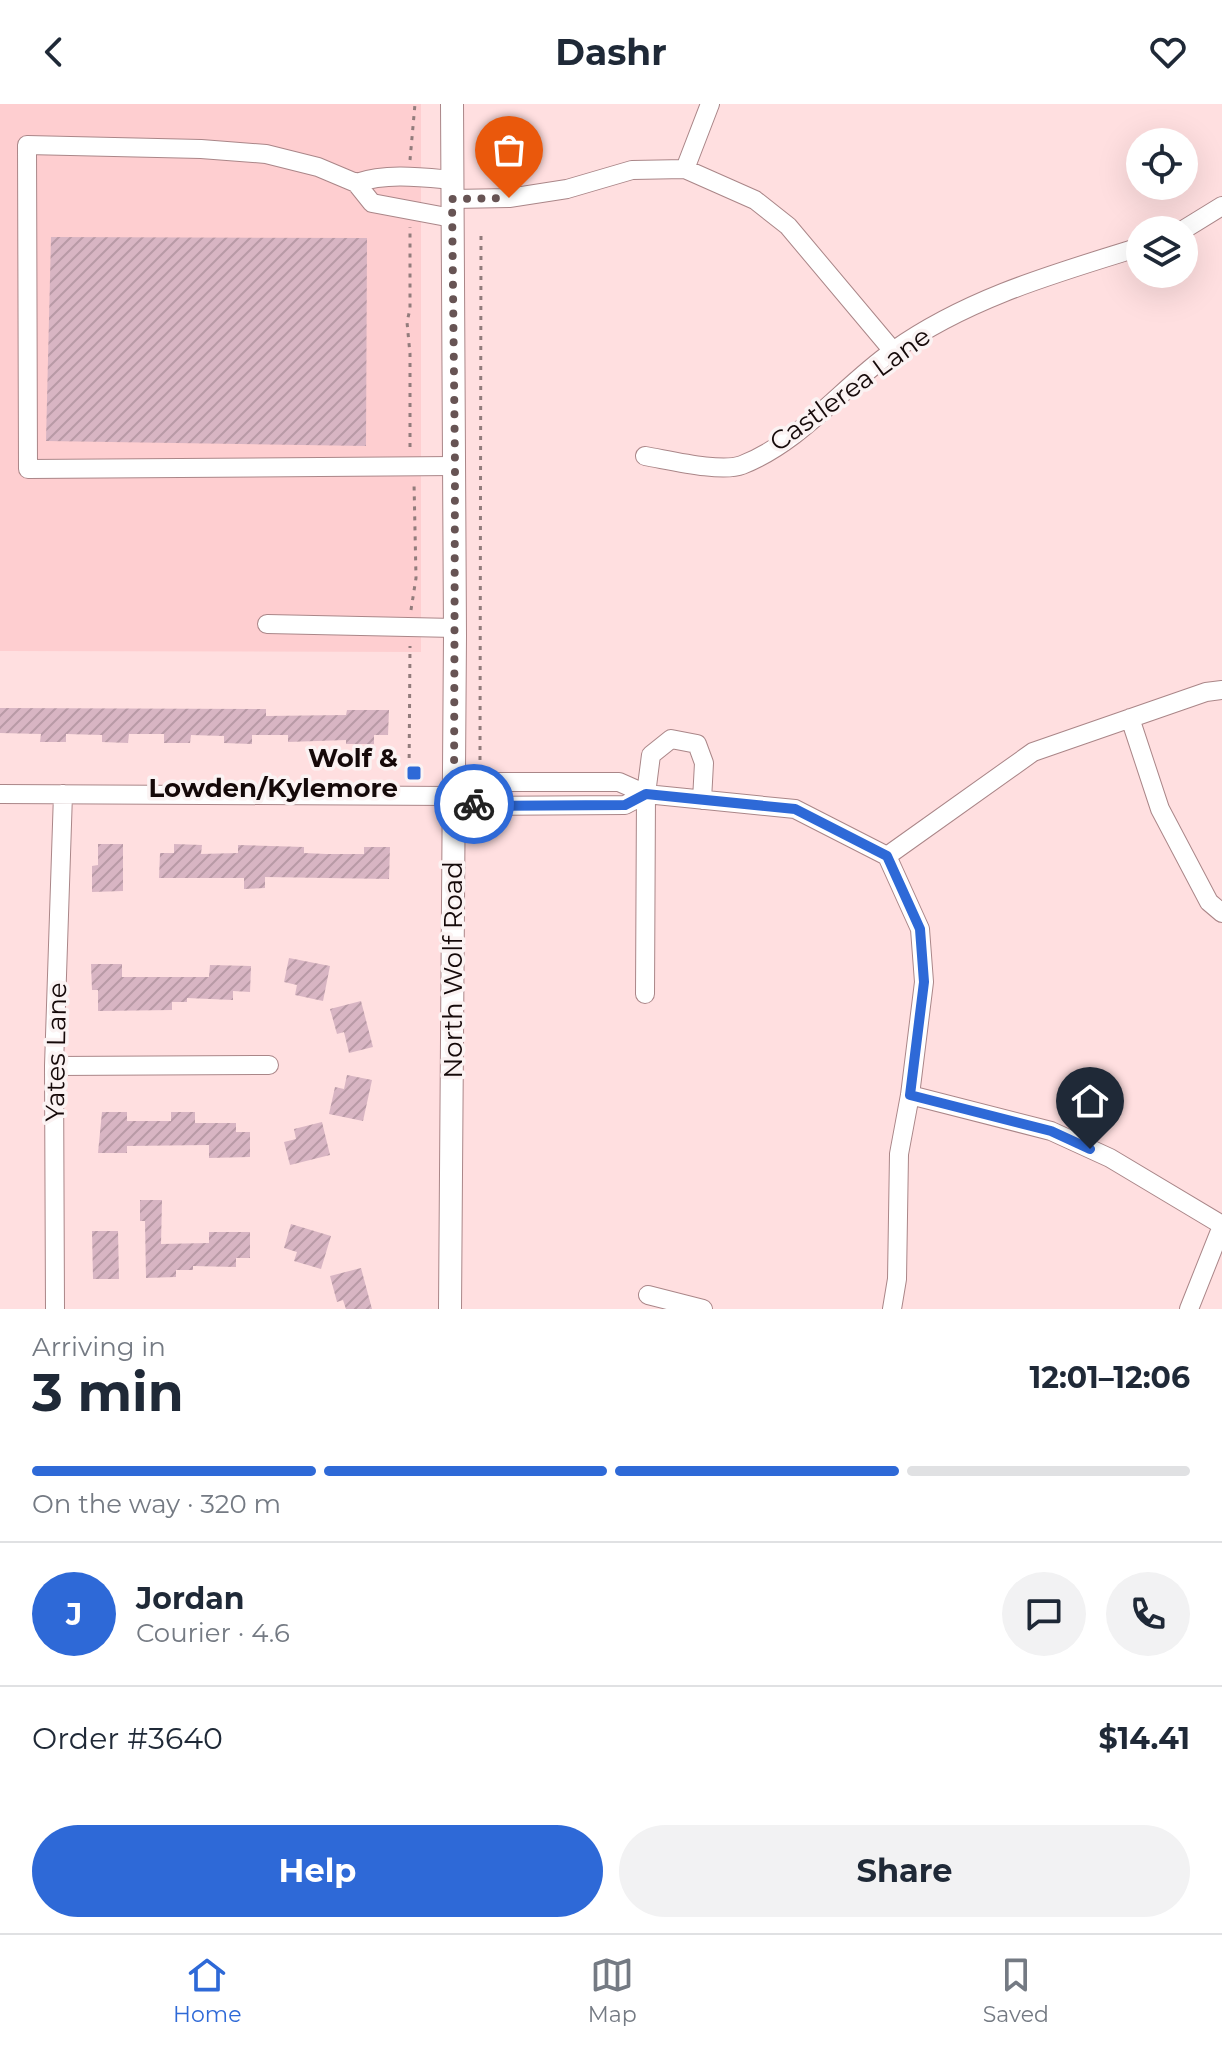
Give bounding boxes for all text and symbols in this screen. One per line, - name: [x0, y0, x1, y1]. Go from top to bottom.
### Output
- icon: back: [32, 30, 76, 74]
- text: Dashr: [555, 30, 667, 74]
- icon: heart: [1146, 30, 1190, 74]
- pin: [475, 116, 543, 198]
- icon: bag: [487, 128, 531, 172]
- map controls: [1126, 128, 1198, 288]
- button: locate: [1126, 128, 1198, 200]
- button: layers: [1126, 216, 1198, 288]
- street label: Castlerea Lane: [763, 320, 937, 458]
- place label: Wolf & Lowden/Kylemore: [148, 742, 398, 804]
- marker: Wolf & Lowden/Kylemore: [405, 764, 423, 782]
- courier: [434, 764, 514, 844]
- icon: bike: [452, 782, 496, 826]
- street label: North Wolf Road: [437, 861, 469, 1079]
- street label: Yates Lane: [39, 982, 73, 1122]
- pin: [1056, 1067, 1124, 1149]
- icon: home: [1068, 1079, 1112, 1123]
- text: Arriving in: [32, 1331, 166, 1363]
- text: 12:01–12:06: [1030, 1359, 1190, 1396]
- text: 3 min: [32, 1361, 184, 1424]
- text: On the way · 320 m: [32, 1488, 281, 1520]
- button: chat: [1002, 1572, 1086, 1656]
- button: phone: [1106, 1572, 1190, 1656]
- text: Jordan: [136, 1580, 245, 1617]
- text: J: [66, 1596, 82, 1633]
- text: Courier · 4.6: [136, 1617, 290, 1649]
- text: Order #3640: [32, 1720, 223, 1757]
- text: $14.41: [1099, 1720, 1190, 1757]
- button: Help: [32, 1825, 603, 1917]
- button: Share: [619, 1825, 1190, 1917]
- tab: Home: [173, 1953, 241, 2028]
- tab: Map: [588, 1953, 637, 2028]
- tab: Saved: [983, 1953, 1049, 2028]

